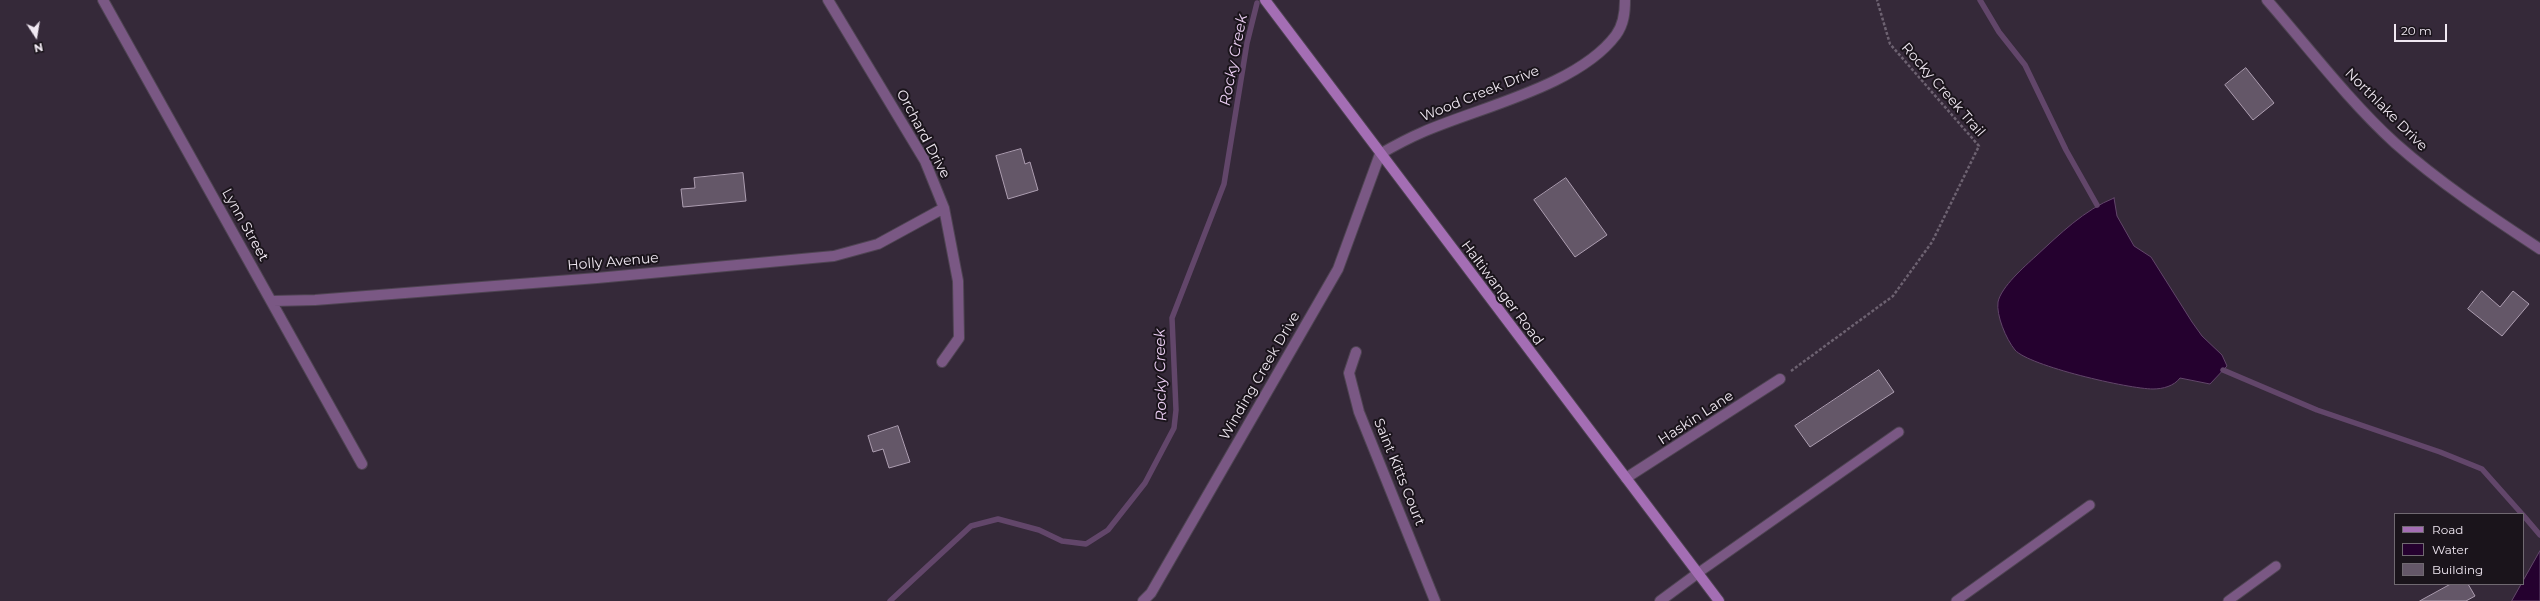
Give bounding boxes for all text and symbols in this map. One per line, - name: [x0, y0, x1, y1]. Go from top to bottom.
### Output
- water label: Rocky Creek: [1216, 13, 1252, 107]
- north arrow: [16, 16, 56, 56]
- scale bar: [2396, 16, 2449, 42]
- text: 20 m: [2401, 23, 2432, 38]
- text: N: [33, 40, 44, 56]
- street label: Rocky Creek Trail: [1898, 40, 1988, 140]
- street label: Wood Creek Drive: [1418, 63, 1542, 125]
- street label: Northlake Drive: [2341, 65, 2431, 155]
- street label: Orchard Drive: [893, 87, 953, 181]
- street label: Lynn Street: [218, 186, 272, 264]
- street label: Haltiwanger Road: [1457, 237, 1547, 349]
- street label: Holly Avenue: [567, 250, 659, 274]
- street label: Winding Creek Drive: [1216, 309, 1304, 443]
- water label: Rocky Creek: [1151, 328, 1171, 422]
- street label: Haskin Lane: [1655, 387, 1737, 449]
- street label: Saint Kitts Court: [1370, 416, 1428, 528]
- legend: [2394, 513, 2524, 585]
- text: Road: [2432, 522, 2463, 537]
- text: Water: [2432, 542, 2468, 557]
- text: Building: [2432, 562, 2483, 577]

